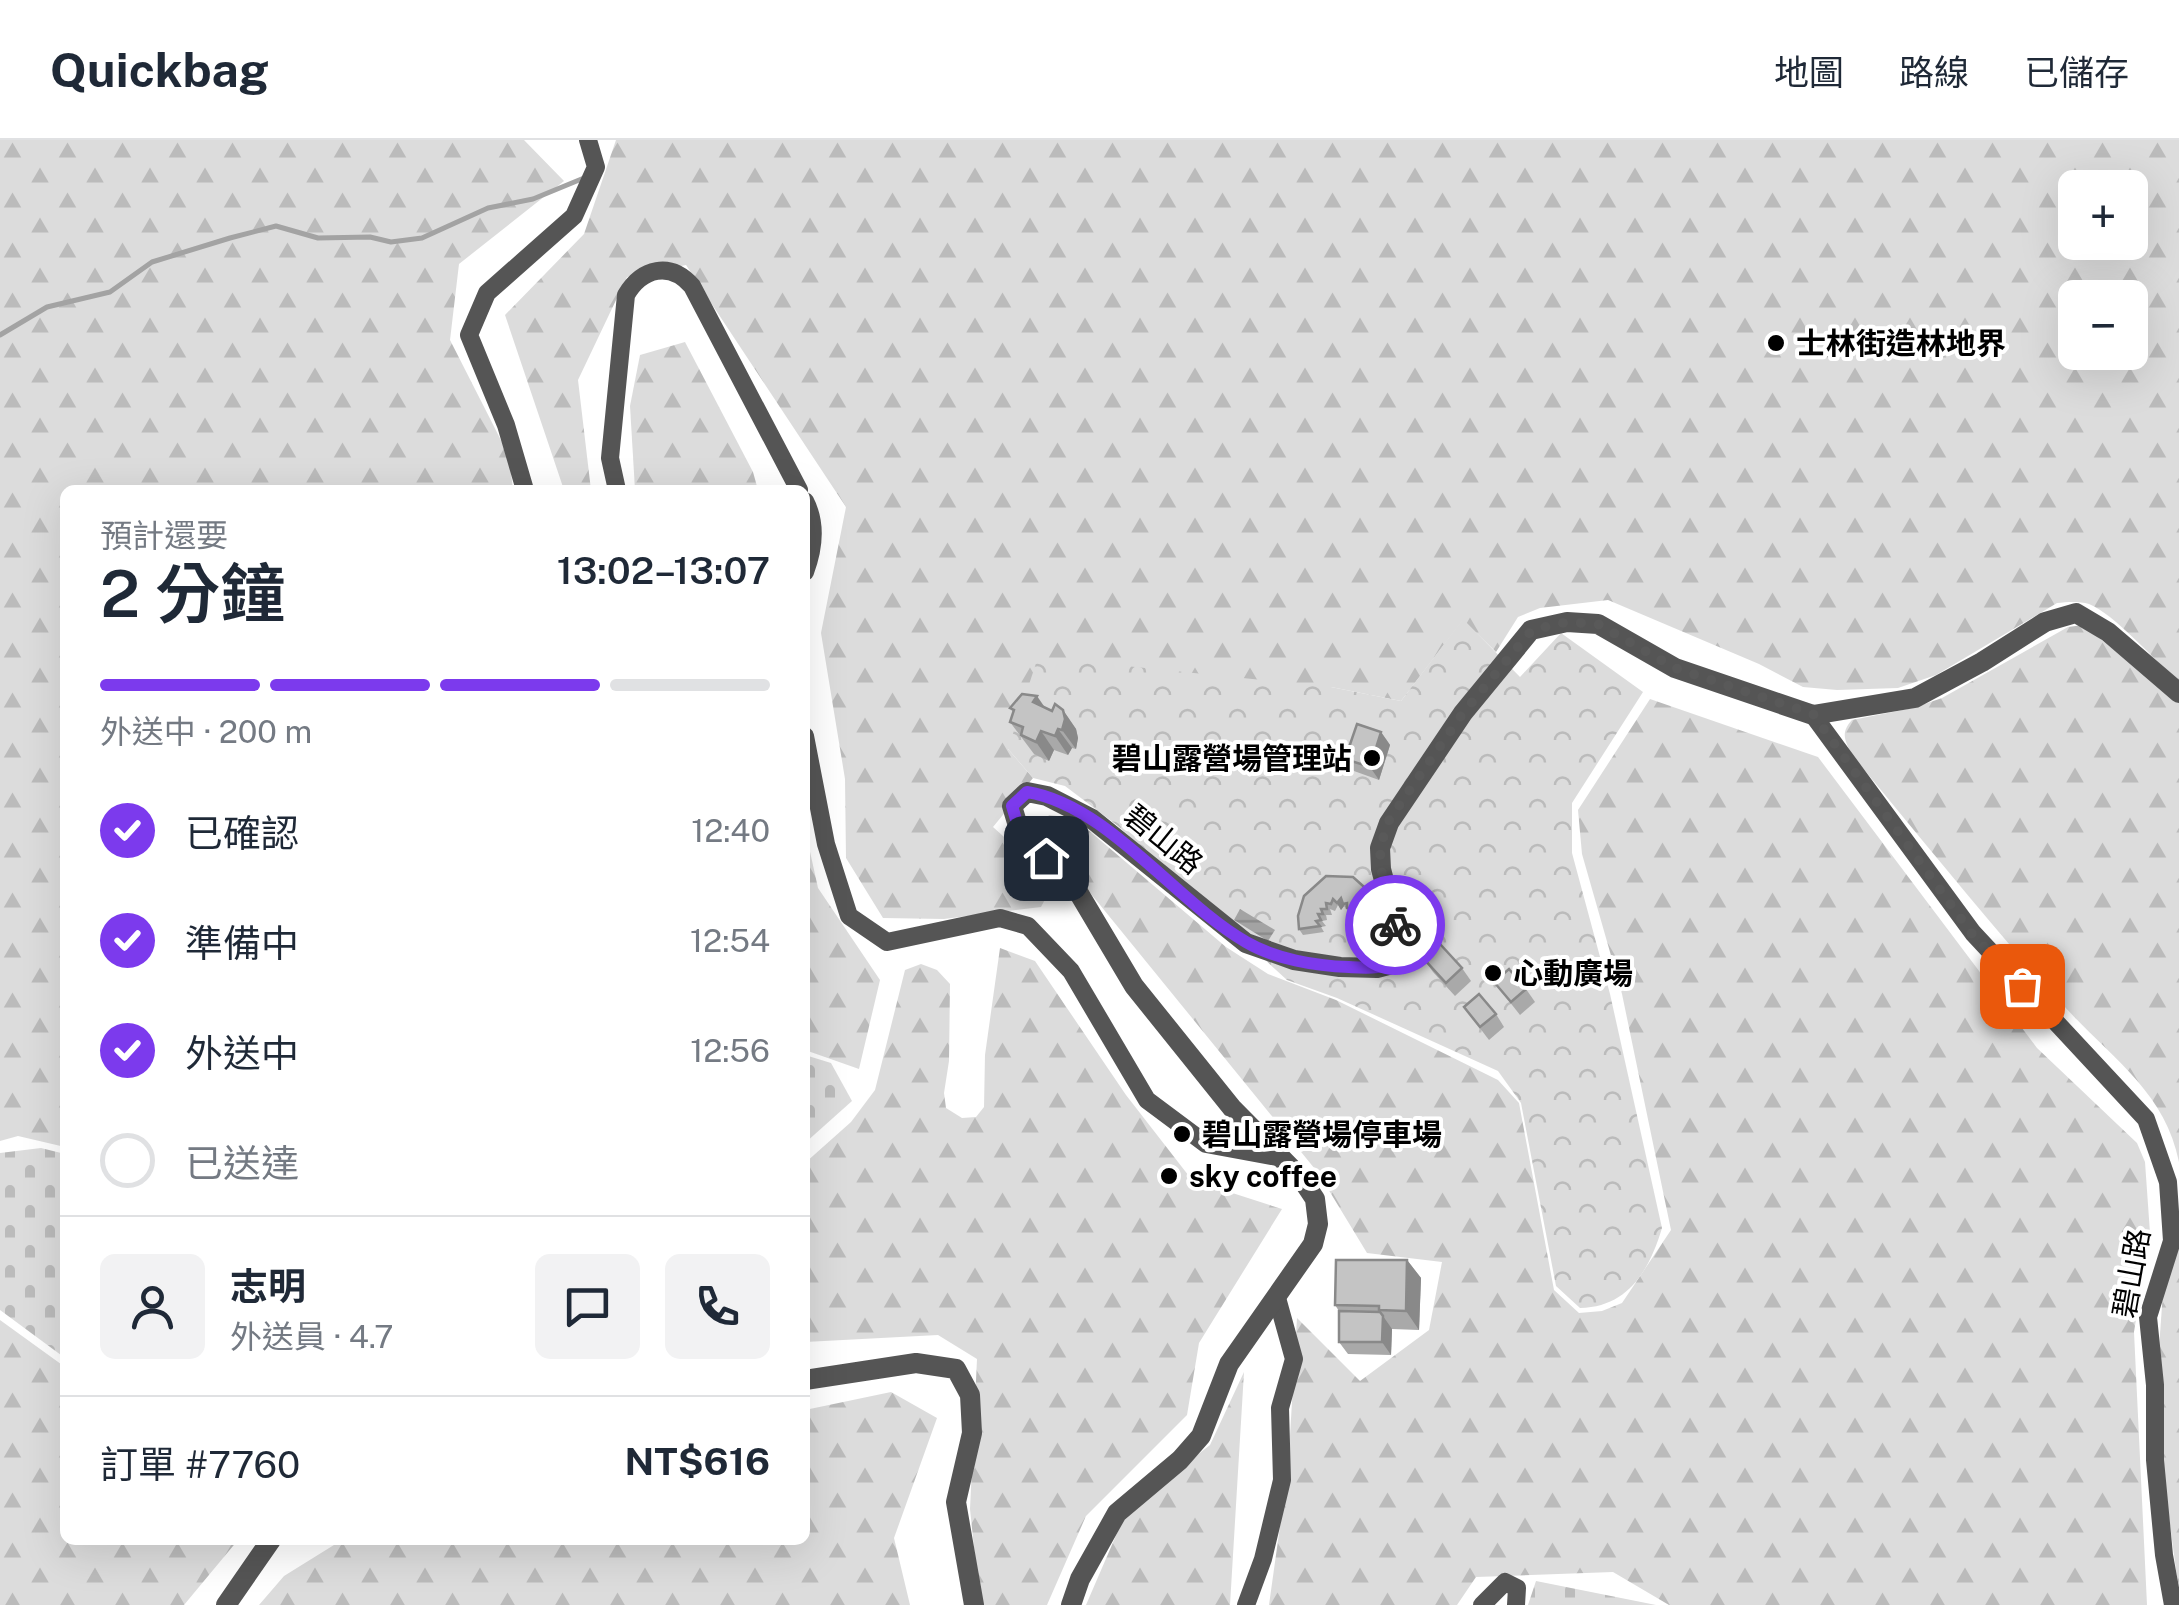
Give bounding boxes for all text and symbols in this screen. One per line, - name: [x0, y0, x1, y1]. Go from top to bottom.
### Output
- text: Quickbag: [50, 41, 269, 98]
- text: 地圖: [1774, 52, 1844, 93]
- text: 路線: [1899, 52, 1969, 93]
- text: 已儲存: [2024, 52, 2129, 93]
- map controls: [2058, 170, 2148, 370]
- button: +: [2058, 170, 2148, 260]
- button: −: [2058, 280, 2148, 370]
- place label: 士林街造林地界: [1796, 325, 2006, 361]
- marker: 士林街造林地界: [1765, 332, 1787, 354]
- text: 預計還要: [100, 517, 228, 554]
- text: 13:02–13:07: [557, 548, 770, 593]
- text: 2 分鐘: [100, 555, 285, 632]
- text: 外送中 · 200 m: [100, 713, 312, 750]
- place label: 碧山露營場管理站: [1112, 740, 1352, 776]
- marker: 碧山露營場管理站: [1361, 747, 1383, 769]
- street label: 碧山路: [1118, 797, 1210, 881]
- icon: check: [100, 803, 155, 858]
- text: 已確認: [185, 811, 299, 856]
- text: 12:40: [691, 812, 770, 849]
- pin: [1004, 816, 1089, 901]
- icon: home: [1019, 831, 1074, 886]
- courier: [1345, 875, 1445, 975]
- icon: bike: [1368, 898, 1423, 953]
- icon: check: [100, 913, 155, 968]
- text: 準備中: [185, 921, 299, 966]
- text: 12:54: [690, 922, 770, 959]
- pin: [1980, 944, 2065, 1029]
- place label: 心動廣場: [1513, 955, 1633, 991]
- icon: bag: [1995, 959, 2050, 1014]
- marker: 心動廣場: [1482, 962, 1504, 984]
- icon: check: [100, 1023, 155, 1078]
- text: 外送中: [185, 1031, 299, 1076]
- text: 12:56: [690, 1032, 770, 1069]
- place label: 碧山露營場停車場: [1202, 1116, 1442, 1152]
- marker: 碧山露營場停車場: [1171, 1123, 1193, 1145]
- text: 已送達: [185, 1141, 299, 1186]
- place label: sky coffee: [1189, 1158, 1337, 1194]
- marker: sky coffee: [1158, 1165, 1180, 1187]
- street label: 碧山路: [2105, 1226, 2157, 1320]
- button: person: [100, 1254, 205, 1359]
- button: chat: [535, 1254, 640, 1359]
- button: phone: [665, 1254, 770, 1359]
- text: 志明: [230, 1264, 306, 1309]
- text: 外送員 · 4.7: [230, 1318, 394, 1355]
- text: NT$616: [625, 1439, 770, 1484]
- text: 訂單 #7760: [100, 1442, 300, 1487]

